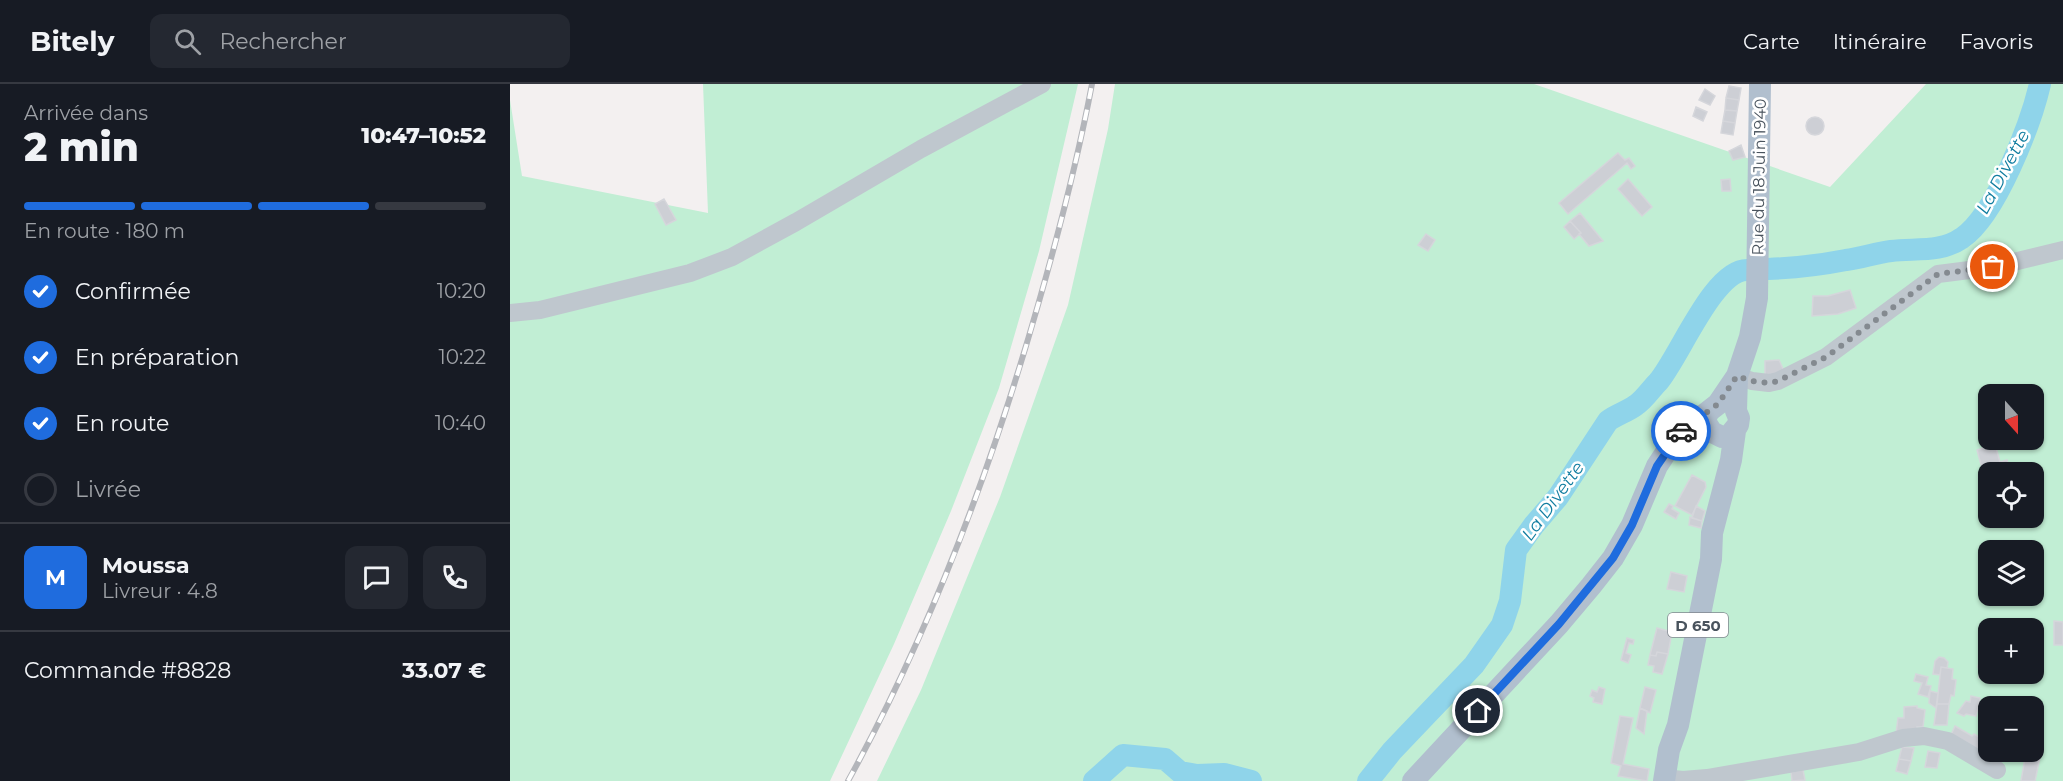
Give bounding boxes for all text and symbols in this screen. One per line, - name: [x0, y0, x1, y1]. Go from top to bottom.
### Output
- search box: [150, 14, 570, 68]
- text: Bitely: [30, 24, 114, 58]
- icon: search: [171, 25, 204, 58]
- text: Rechercher: [219, 28, 347, 55]
- text: Carte: [1743, 29, 1800, 54]
- text: Itinéraire: [1833, 29, 1927, 54]
- text: Favoris: [1960, 29, 2033, 54]
- street label: Rue du 18 Juin 1940: [1748, 98, 1770, 256]
- text: Arrivée dans: [24, 101, 148, 125]
- text: 10:47–10:52: [361, 122, 486, 149]
- text: 2 min: [24, 123, 139, 171]
- water label: La Divette: [1972, 126, 2034, 218]
- text: En route · 180 m: [24, 219, 185, 243]
- pin: [1967, 241, 2018, 292]
- icon: bag: [1976, 250, 2009, 283]
- icon: check: [24, 275, 57, 308]
- text: Confirmée: [75, 278, 191, 305]
- text: 10:20: [437, 279, 486, 303]
- icon: check: [24, 341, 57, 374]
- text: En préparation: [75, 344, 239, 371]
- text: 10:22: [439, 345, 486, 369]
- north arrow: [1978, 384, 2044, 450]
- map controls: [1978, 384, 2044, 762]
- courier: [1651, 401, 1711, 461]
- icon: check: [24, 407, 57, 440]
- text: En route: [75, 410, 169, 437]
- text: 10:40: [435, 411, 486, 435]
- icon: car: [1665, 415, 1698, 448]
- water label: La Divette: [1517, 457, 1589, 545]
- button: locate: [1978, 462, 2044, 528]
- text: Livrée: [75, 476, 141, 503]
- button: layers: [1978, 540, 2044, 606]
- button: chat: [345, 546, 408, 609]
- button: phone: [423, 546, 486, 609]
- text: Moussa: [102, 552, 189, 579]
- text: M: [45, 564, 66, 591]
- text: Livreur · 4.8: [102, 579, 218, 603]
- road number: D 650: [1668, 613, 1728, 637]
- button: +: [1978, 618, 2044, 684]
- text: Commande #8828: [24, 657, 231, 684]
- text: 33.07 €: [402, 657, 486, 684]
- pin: [1452, 685, 1503, 736]
- icon: home: [1461, 694, 1494, 727]
- button: −: [1978, 696, 2044, 762]

